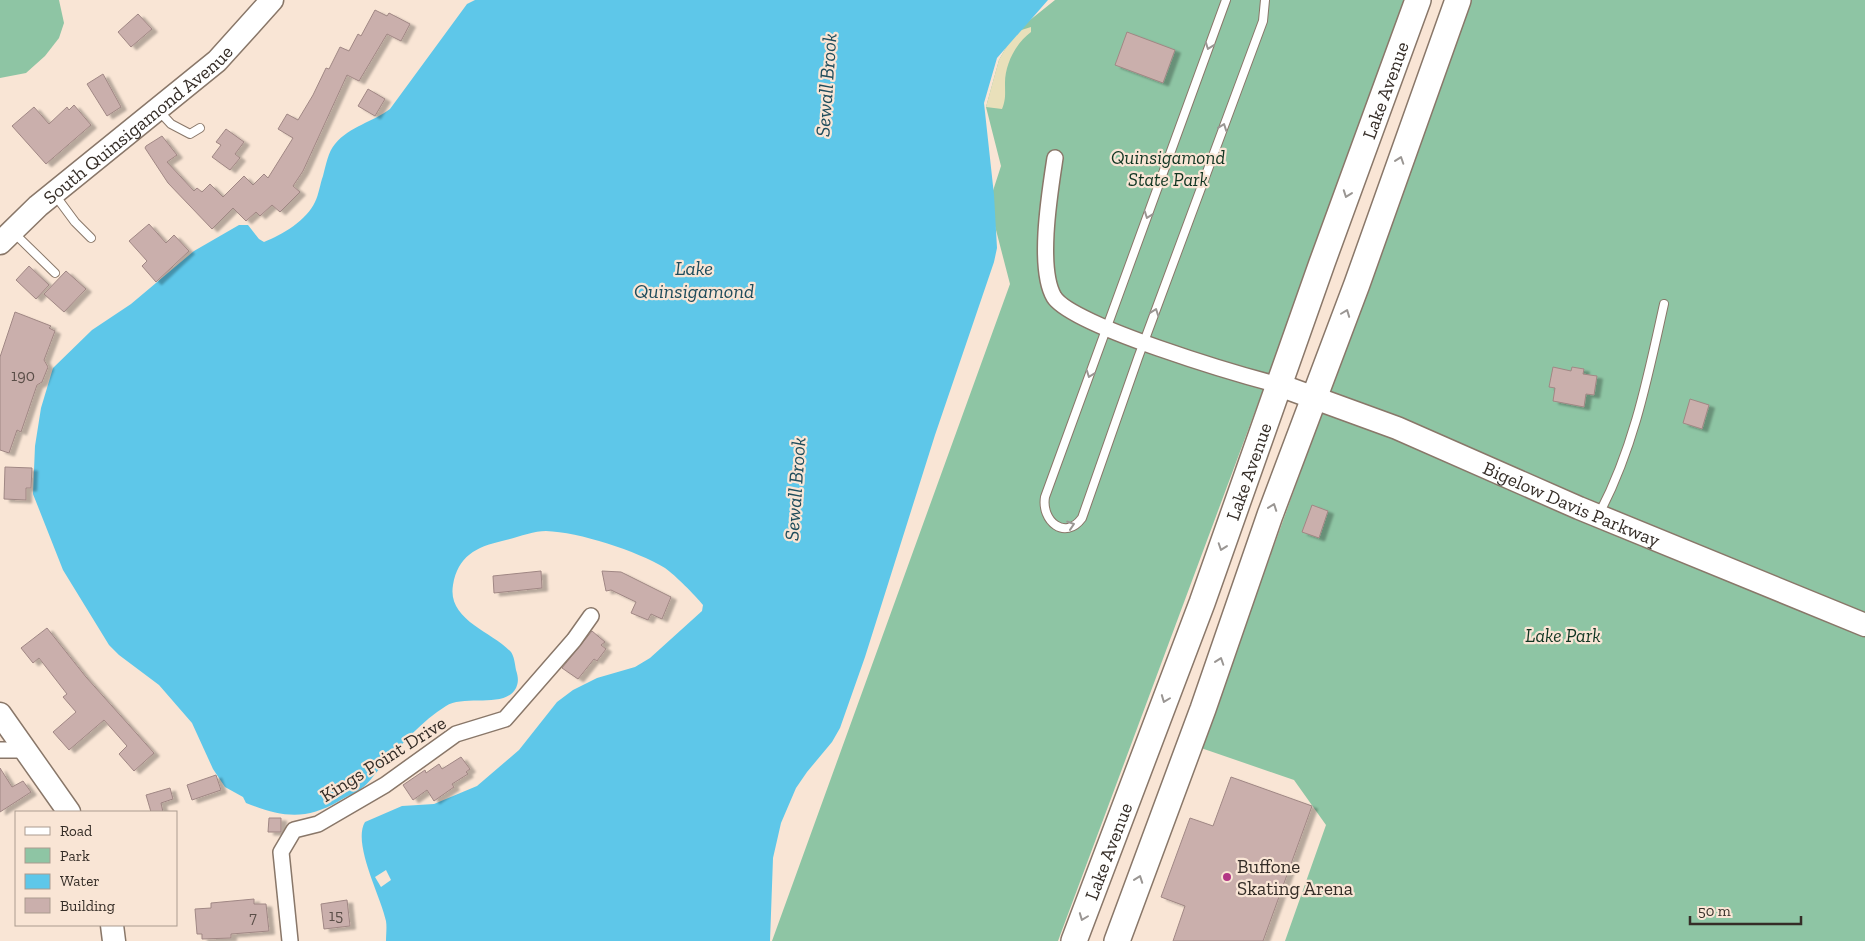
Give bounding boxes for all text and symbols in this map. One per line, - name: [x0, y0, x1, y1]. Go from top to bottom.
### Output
- water label: Sewall Brook: [810, 32, 842, 138]
- street label: Lake Avenue: [1357, 38, 1413, 142]
- street label: South Quinsigamond Avenue: [38, 40, 237, 209]
- one-way arrow: [1205, 41, 1215, 49]
- one-way arrow: [1217, 123, 1227, 132]
- park label: Quinsigamond State Park: [1111, 146, 1225, 191]
- one-way arrow: [1395, 156, 1405, 164]
- one-way arrow: [1343, 189, 1353, 197]
- one-way arrow: [1144, 210, 1154, 219]
- water label: Lake Quinsigamond: [634, 256, 754, 303]
- one-way arrow: [1149, 308, 1159, 317]
- one-way arrow: [1340, 309, 1350, 318]
- house number: 190: [11, 366, 35, 385]
- one-way arrow: [1086, 369, 1096, 378]
- street label: Lake Avenue: [1221, 419, 1276, 523]
- water label: Sewall Brook: [779, 436, 811, 542]
- street label: Bigelow Davis Parkway: [1480, 456, 1664, 552]
- one-way arrow: [1267, 503, 1277, 512]
- one-way arrow: [1066, 520, 1075, 530]
- one-way arrow: [1218, 542, 1228, 551]
- park label: Lake Park: [1525, 624, 1601, 647]
- one-way arrow: [1214, 657, 1224, 665]
- one-way arrow: [1161, 694, 1171, 703]
- street label: Kings Point Drive: [316, 711, 450, 807]
- street label: Lake Avenue: [1079, 799, 1137, 903]
- legend: [15, 811, 178, 926]
- text: Road: [60, 822, 93, 840]
- text: Park: [60, 847, 90, 865]
- place label: Buffone Skating Arena: [1237, 855, 1353, 900]
- marker: Buffone Skating Arena: [1221, 871, 1233, 883]
- text: Water: [60, 872, 100, 890]
- one-way arrow: [1133, 875, 1143, 883]
- scale bar: [1690, 894, 1801, 926]
- text: Building: [60, 897, 115, 915]
- text: 50 m: [1698, 902, 1731, 920]
- house number: 15: [329, 906, 343, 925]
- house number: 7: [249, 908, 257, 927]
- one-way arrow: [1079, 912, 1089, 920]

